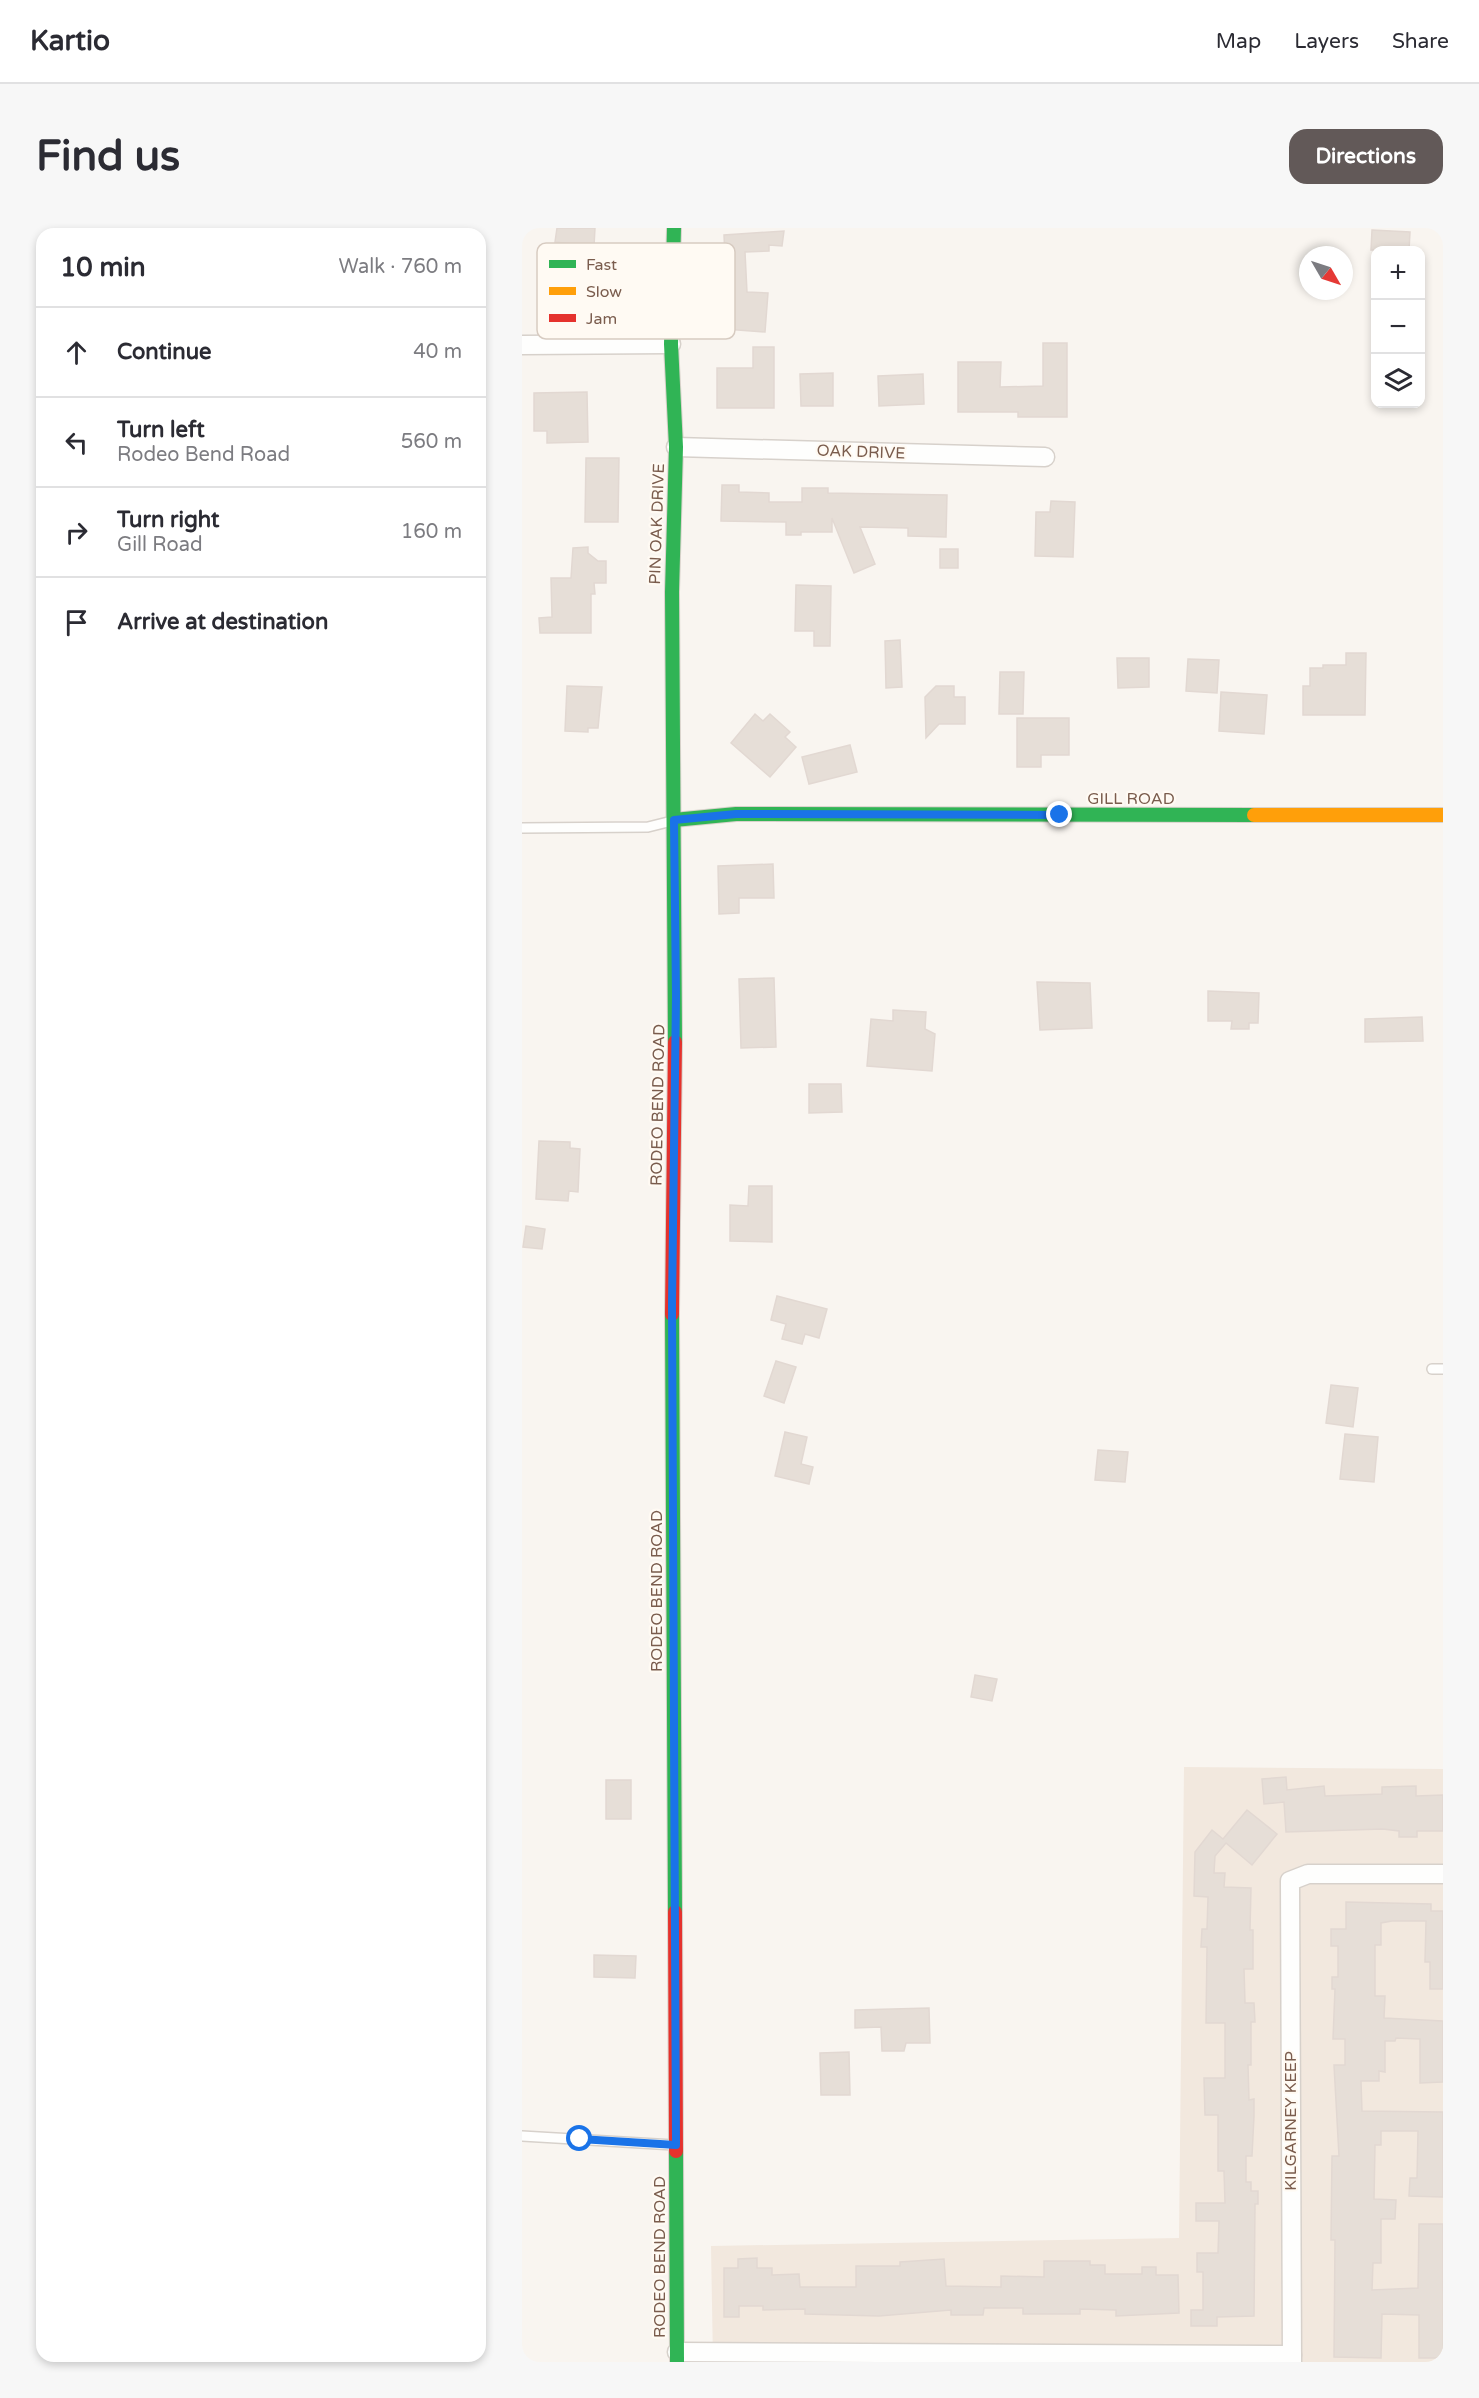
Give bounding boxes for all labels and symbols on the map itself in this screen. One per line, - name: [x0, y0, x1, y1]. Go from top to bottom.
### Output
- legend: [537, 243, 735, 339]
- north arrow: [1299, 246, 1353, 300]
- text: Fast: [586, 255, 617, 275]
- text: Slow: [586, 282, 622, 302]
- text: Jam: [586, 309, 617, 329]
- street label: OAK DRIVE: [816, 440, 906, 464]
- street label: PIN OAK DRIVE: [645, 463, 669, 585]
- street label: GILL ROAD: [1087, 789, 1175, 809]
- route end: [1046, 801, 1072, 827]
- street label: RODEO BEND ROAD: [647, 1024, 669, 1186]
- street label: RODEO BEND ROAD: [647, 1510, 667, 1672]
- street label: KILGARNEY KEEP: [1281, 2051, 1301, 2191]
- route start: [566, 2125, 592, 2151]
- street label: RODEO BEND ROAD: [650, 2176, 670, 2338]

